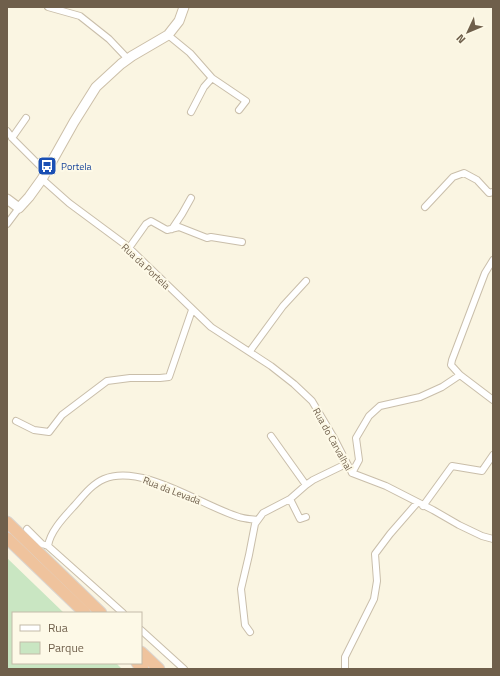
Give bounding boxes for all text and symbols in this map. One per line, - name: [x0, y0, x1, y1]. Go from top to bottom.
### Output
- north arrow: [448, 12, 488, 52]
- text: N: [452, 31, 469, 47]
- bus stop icon: Portela: [36, 155, 58, 177]
- place label: Portela: [61, 159, 92, 174]
- street label: Rua da Portela: [118, 240, 173, 293]
- street label: Rua do Carvalhal: [309, 405, 356, 474]
- street label: Rua da Levada: [141, 473, 203, 508]
- legend: [12, 612, 142, 664]
- text: Rua: [48, 618, 68, 637]
- text: Parque: [48, 638, 84, 657]

